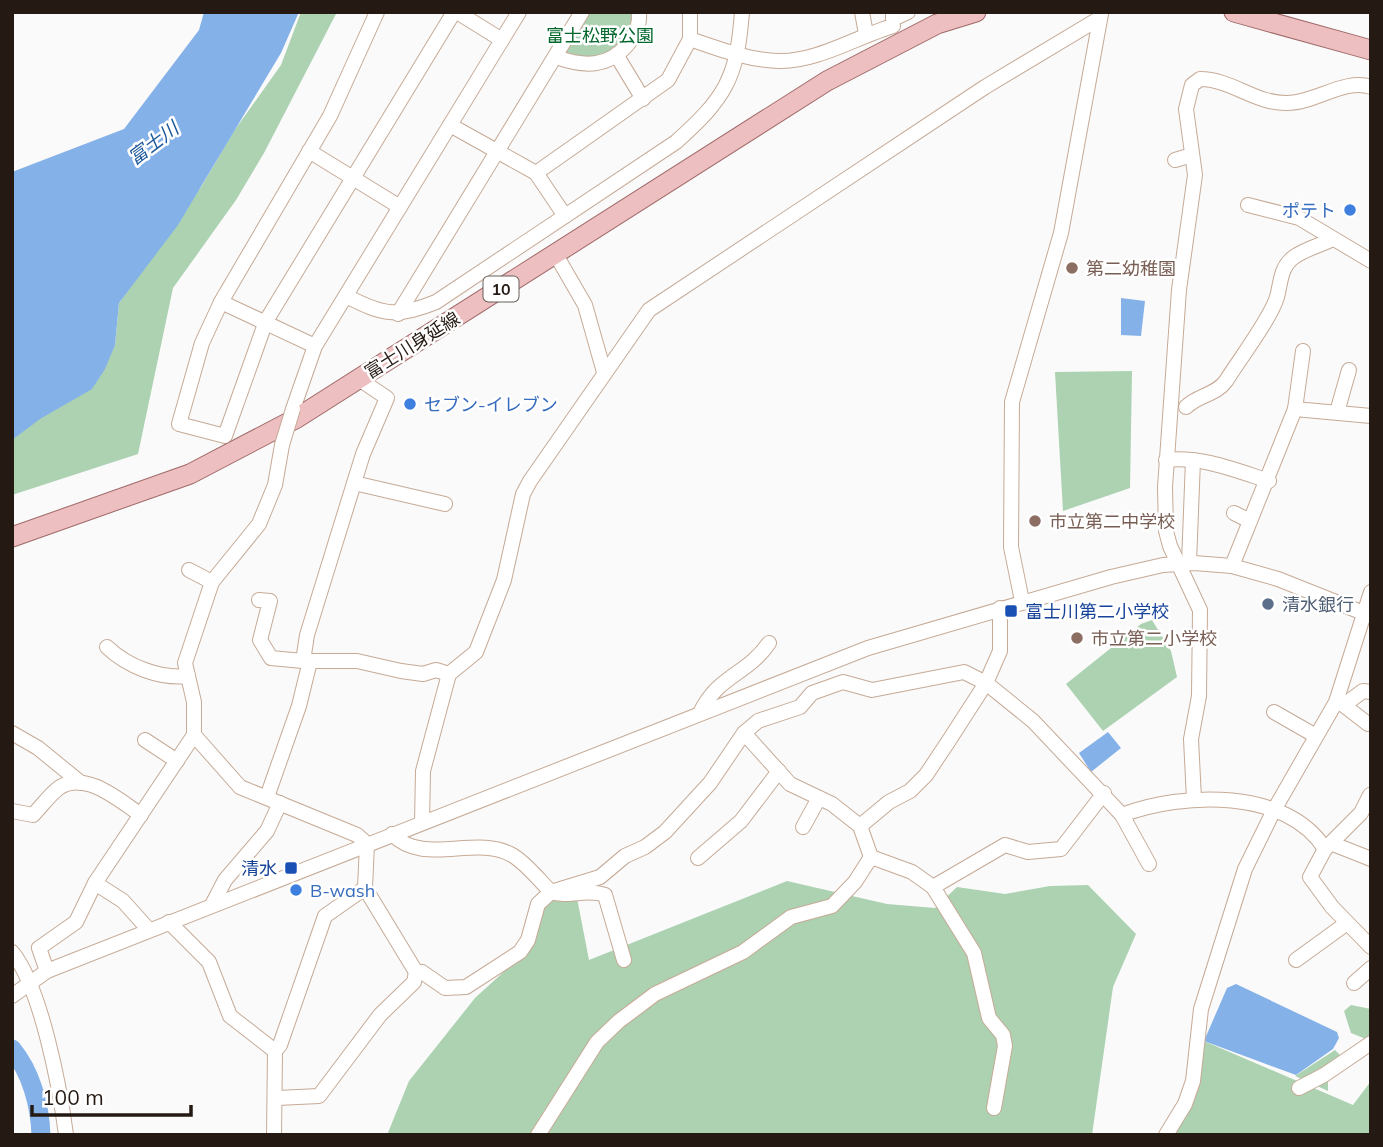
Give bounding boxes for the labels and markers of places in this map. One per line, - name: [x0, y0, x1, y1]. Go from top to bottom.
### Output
- place label: ポテト: [1282, 199, 1336, 222]
- marker: ポテト: [1342, 202, 1358, 218]
- place label: 第二幼稚園: [1086, 257, 1176, 280]
- marker: 第二幼稚園: [1064, 260, 1080, 276]
- place label: セブン-イレブン: [424, 393, 558, 416]
- marker: セブン-イレブン: [402, 396, 418, 412]
- place label: 市立第二中学校: [1049, 510, 1175, 533]
- marker: 市立第二中学校: [1027, 513, 1043, 529]
- place label: 清水銀行: [1282, 593, 1354, 616]
- marker: 清水銀行: [1260, 596, 1276, 612]
- place label: 富士川第二小学校: [1025, 600, 1169, 623]
- marker: 富士川第二小学校: [1003, 603, 1019, 619]
- place label: 市立第二小学校: [1091, 627, 1217, 650]
- marker: 市立第二小学校: [1069, 630, 1085, 646]
- place label: 清水: [241, 857, 277, 880]
- marker: 清水: [283, 860, 299, 876]
- place label: B-wash: [310, 879, 375, 902]
- marker: B-wash: [288, 882, 304, 898]

